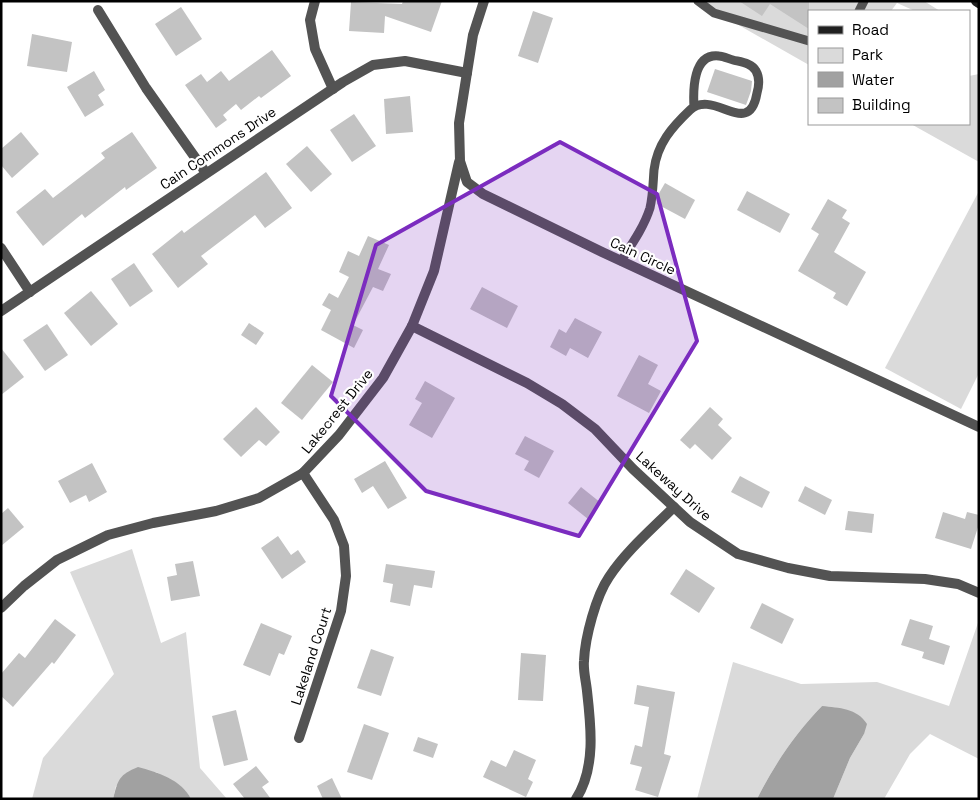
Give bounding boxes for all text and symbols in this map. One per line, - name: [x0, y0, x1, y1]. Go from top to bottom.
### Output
- legend: [808, 10, 970, 125]
- text: Road: [852, 20, 889, 39]
- text: Park: [852, 45, 883, 64]
- text: Water: [852, 70, 895, 89]
- text: Building: [852, 95, 911, 114]
- street label: Cain Commons Drive: [157, 102, 279, 194]
- street label: Cain Circle: [607, 233, 679, 279]
- street label: Lakecrest Drive: [297, 365, 377, 457]
- street label: Lakeway Drive: [632, 447, 716, 525]
- street label: Lakeland Court: [287, 605, 335, 707]

